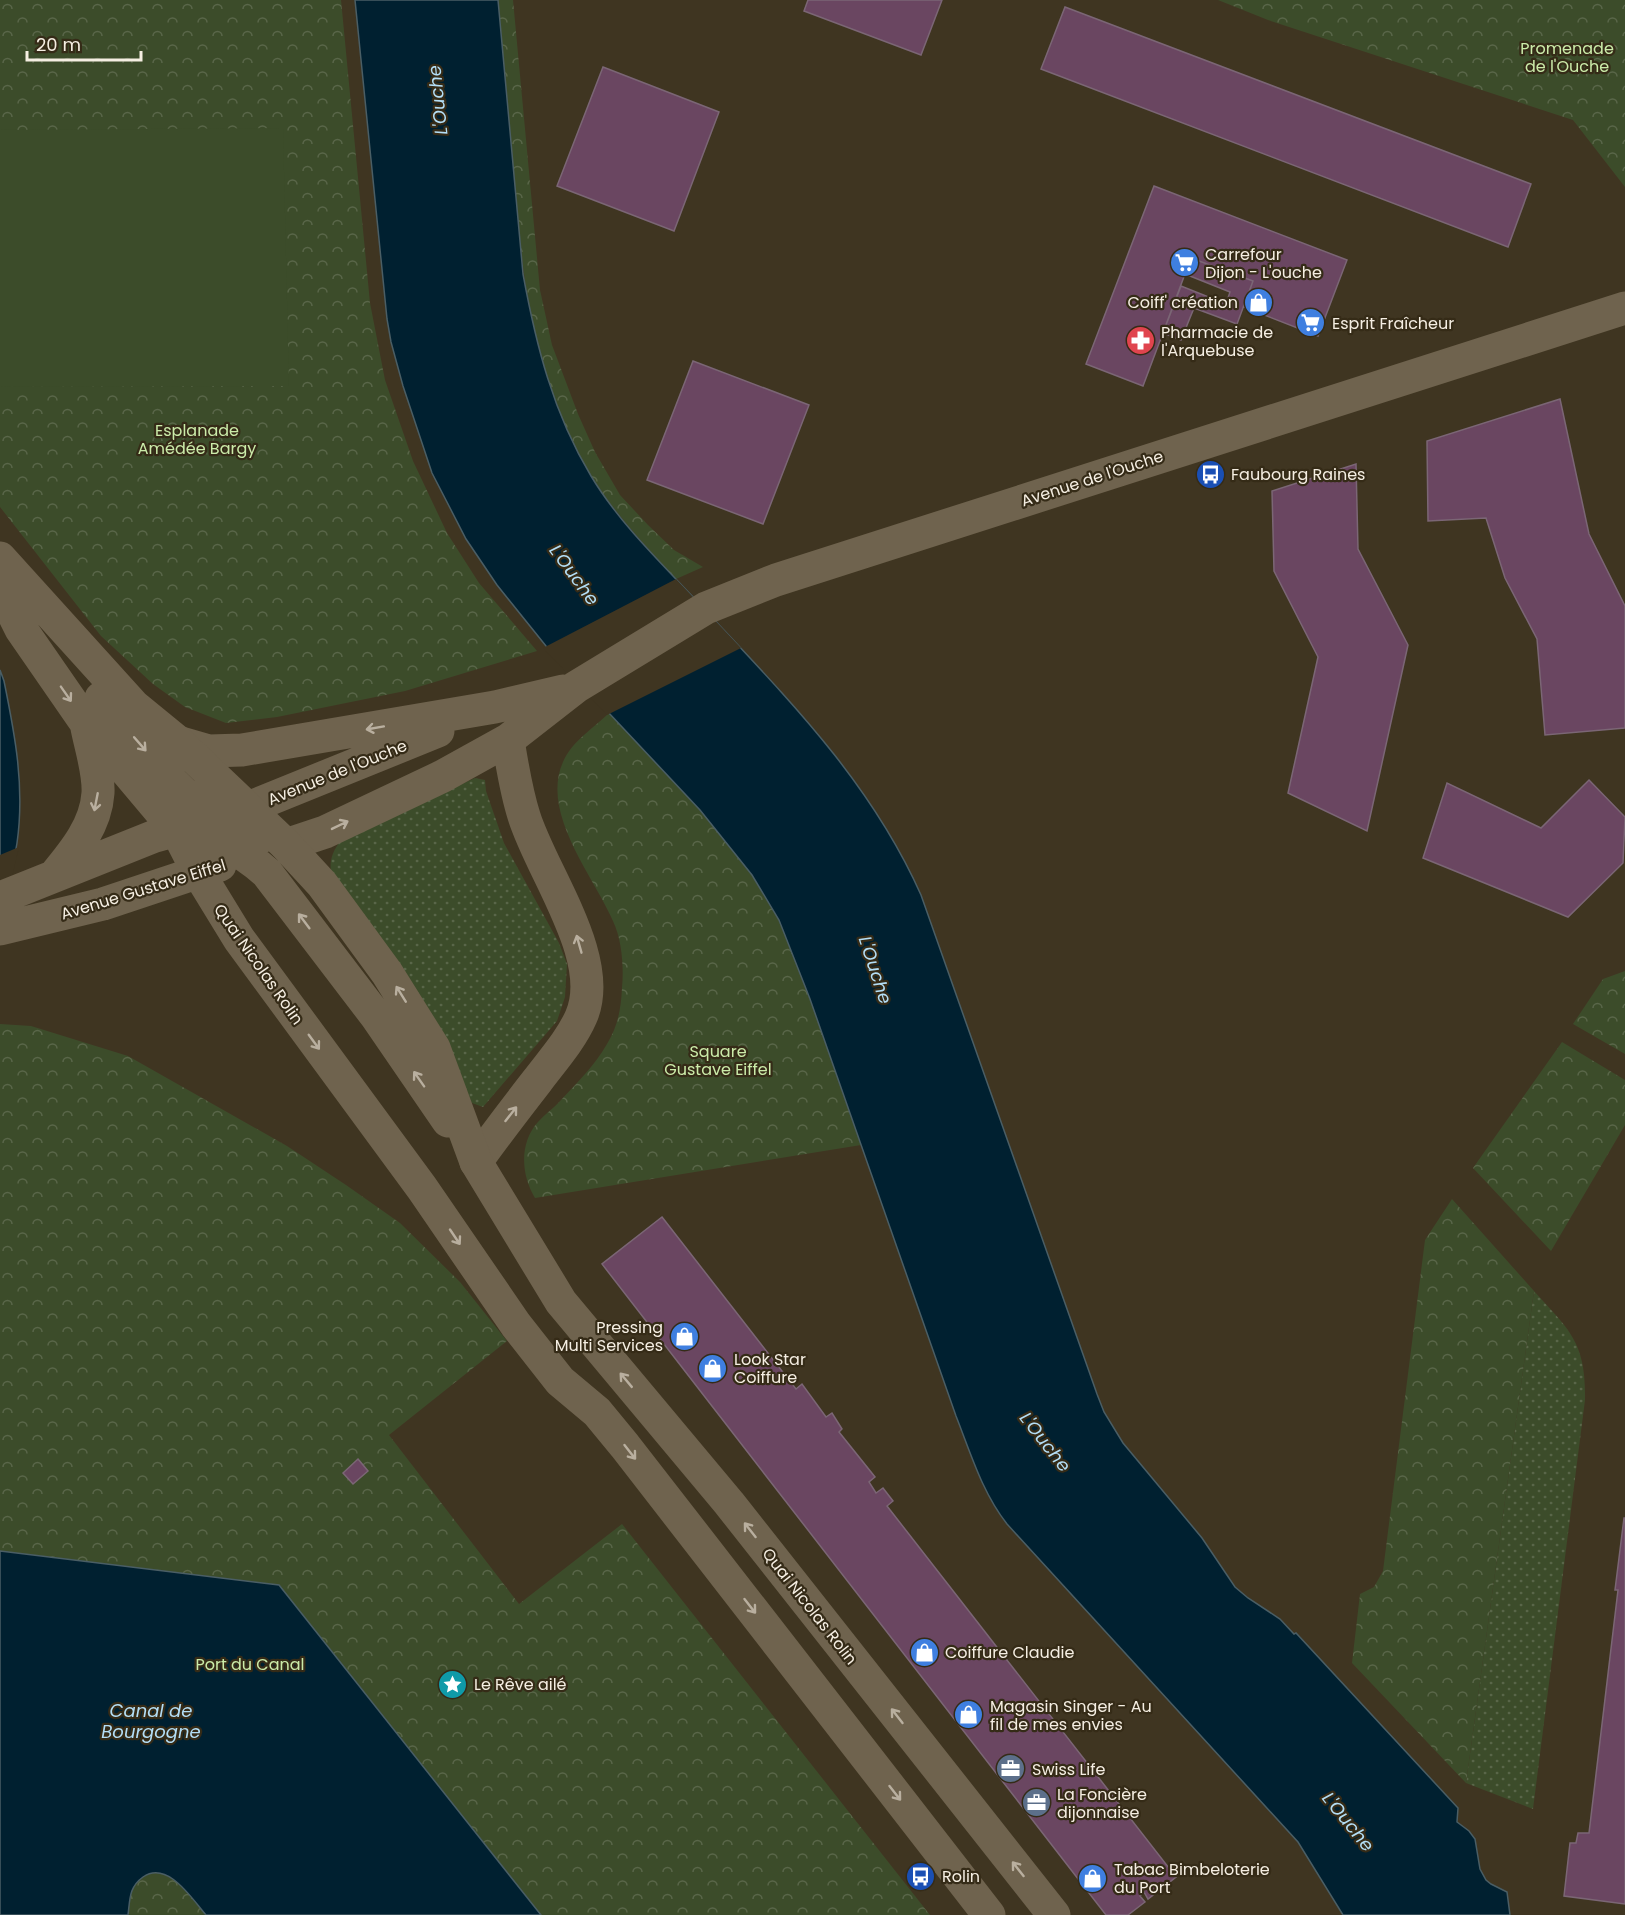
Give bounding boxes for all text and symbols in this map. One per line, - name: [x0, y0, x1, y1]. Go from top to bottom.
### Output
- scale bar: [27, 24, 141, 62]
- text: 20 m: [36, 32, 81, 57]
- park label: Promenade de l'Ouche: [1520, 37, 1614, 78]
- water label: L'Ouche: [421, 64, 454, 136]
- place label: Carrefour Dijon - L'ouche: [1205, 243, 1322, 284]
- supermarket icon: Carrefour Dijon - L'ouche: [1168, 247, 1200, 279]
- shop icon: Coiff' création: [1243, 286, 1275, 318]
- place label: Coiff' création: [1127, 291, 1238, 314]
- supermarket icon: Esprit Fraîcheur: [1295, 307, 1327, 339]
- place label: Esprit Fraîcheur: [1332, 312, 1454, 335]
- place label: Pharmacie de l'Arquebuse: [1161, 321, 1273, 362]
- pharmacy icon: Pharmacie de l'Arquebuse: [1124, 325, 1156, 357]
- park label: Esplanade Amédée Bargy: [138, 419, 256, 460]
- street label: Avenue de l'Ouche: [1018, 445, 1166, 512]
- bus stop icon: Faubourg Raines: [1194, 458, 1226, 490]
- place label: Faubourg Raines: [1231, 463, 1365, 486]
- water label: L'Ouche: [544, 539, 605, 610]
- one-way arrow: [60, 686, 72, 702]
- one-way arrow: [366, 722, 385, 733]
- street label: Avenue de l'Ouche: [264, 734, 410, 811]
- one-way arrow: [133, 736, 146, 752]
- one-way arrow: [90, 791, 101, 811]
- one-way arrow: [331, 818, 349, 830]
- street label: Avenue Gustave Eiffel: [58, 853, 229, 926]
- street label: Quai Nicolas Rolin: [208, 899, 309, 1029]
- one-way arrow: [298, 914, 311, 930]
- water label: L'Ouche: [853, 933, 898, 1007]
- one-way arrow: [573, 935, 584, 954]
- one-way arrow: [394, 986, 407, 1003]
- one-way arrow: [307, 1033, 320, 1049]
- park label: Square Gustave Eiffel: [664, 1040, 772, 1081]
- one-way arrow: [413, 1071, 425, 1088]
- one-way arrow: [504, 1107, 517, 1123]
- one-way arrow: [448, 1228, 461, 1245]
- place label: Pressing Multi Services: [555, 1316, 663, 1357]
- shop icon: Pressing Multi Services: [668, 1320, 700, 1352]
- place label: Look Star Coiffure: [734, 1348, 806, 1389]
- shop icon: Look Star Coiffure: [697, 1352, 729, 1384]
- one-way arrow: [619, 1373, 633, 1388]
- water label: L'Ouche: [1014, 1406, 1077, 1477]
- one-way arrow: [624, 1444, 637, 1460]
- one-way arrow: [744, 1522, 757, 1538]
- street label: Quai Nicolas Rolin: [757, 1543, 863, 1670]
- one-way arrow: [744, 1597, 757, 1613]
- shop icon: Coiffure Claudie: [908, 1636, 940, 1668]
- place label: Coiffure Claudie: [945, 1641, 1075, 1664]
- park label: Port du Canal: [195, 1653, 305, 1676]
- place icon: Le Rêve ailé: [437, 1668, 469, 1700]
- place label: Le Rêve ailé: [474, 1673, 567, 1696]
- place label: Magasin Singer - Au fil de mes envies: [990, 1695, 1152, 1736]
- water label: Canal de Bourgogne: [101, 1698, 201, 1744]
- shop icon: Magasin Singer - Au fil de mes envies: [953, 1699, 985, 1731]
- one-way arrow: [891, 1708, 904, 1724]
- office icon: Swiss Life: [995, 1753, 1027, 1785]
- place label: Swiss Life: [1032, 1758, 1106, 1781]
- place label: La Foncière dijonnaise: [1057, 1783, 1147, 1824]
- one-way arrow: [889, 1785, 901, 1801]
- office icon: La Foncière dijonnaise: [1020, 1787, 1052, 1819]
- water label: L'Ouche: [1317, 1787, 1380, 1857]
- place label: Tabac Bimbeloterie du Port: [1114, 1858, 1270, 1899]
- bus stop icon: Rolin: [905, 1860, 937, 1892]
- one-way arrow: [1012, 1861, 1025, 1877]
- shop icon: Tabac Bimbeloterie du Port: [1077, 1862, 1109, 1894]
- place label: Rolin: [942, 1865, 980, 1888]

